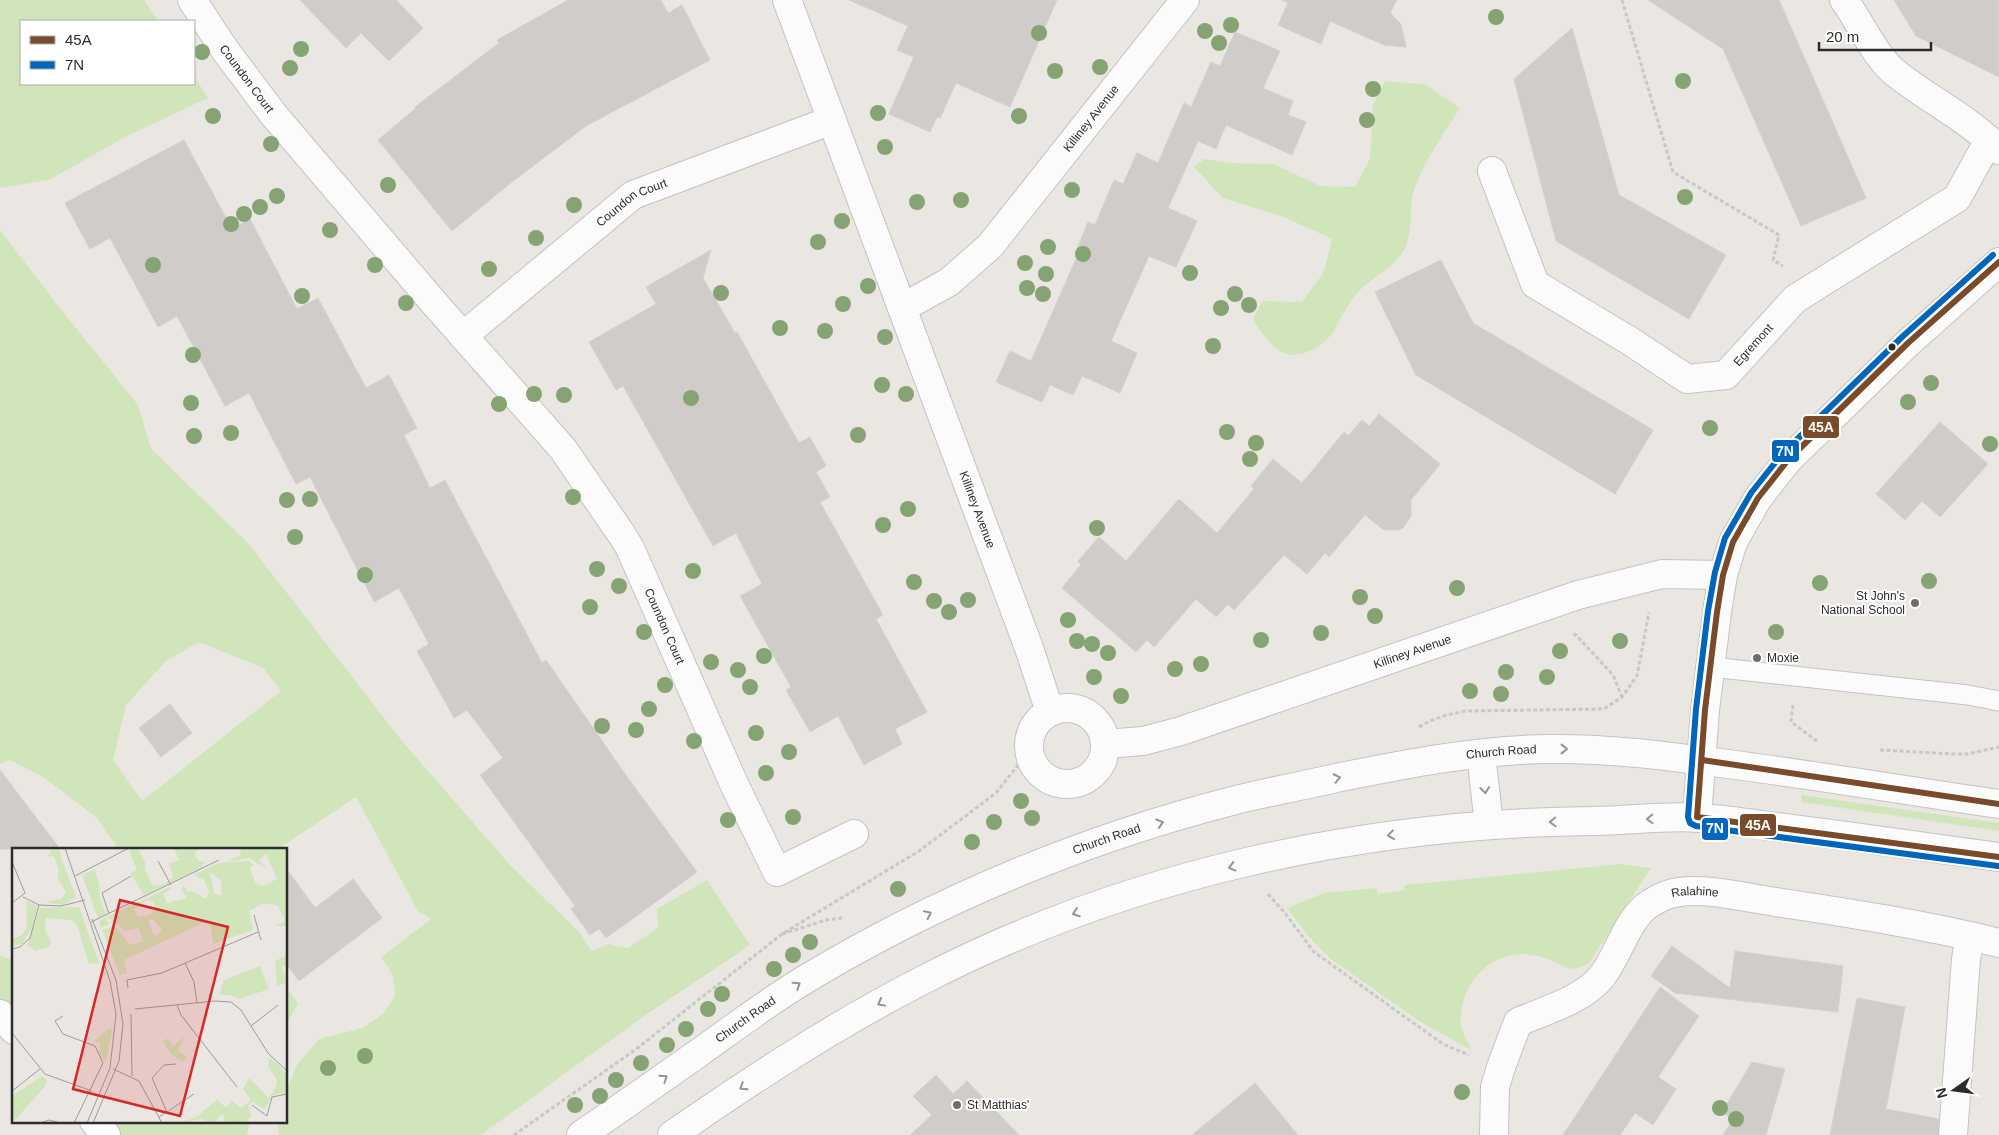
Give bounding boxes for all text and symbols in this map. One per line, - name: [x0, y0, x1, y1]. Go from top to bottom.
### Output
- legend: [20, 20, 195, 85]
- scale bar: [1819, 20, 1932, 52]
- text: 20 m: [1826, 28, 1859, 45]
- text: 45A: [65, 31, 92, 48]
- street label: Coundon Court: [217, 42, 277, 116]
- text: 7N: [65, 56, 84, 73]
- street label: Killiney Avenue: [1060, 82, 1122, 155]
- street label: Coundon Court: [593, 176, 670, 230]
- street label: Egremont: [1731, 320, 1776, 369]
- unlabelled marker: [1887, 342, 1897, 352]
- line badge: 45A: [1802, 415, 1840, 439]
- text: 45A: [1808, 419, 1834, 435]
- line badge: 7N: [1771, 439, 1800, 463]
- text: 7N: [1776, 443, 1794, 459]
- street label: Killiney Avenue: [957, 469, 998, 550]
- street label: Coundon Court: [642, 586, 688, 667]
- place label: St John's National School: [1821, 589, 1905, 617]
- marker: St John's National School: [1909, 597, 1921, 609]
- street label: Killiney Avenue: [1372, 632, 1453, 672]
- place label: Moxie: [1767, 651, 1799, 665]
- marker: Moxie: [1751, 652, 1763, 664]
- street label: Church Road: [1465, 742, 1537, 762]
- one-way arrow: [1561, 744, 1569, 754]
- one-way arrow: [1332, 774, 1341, 784]
- one-way arrow: [1479, 786, 1490, 794]
- line badge: 45A: [1739, 813, 1777, 837]
- one-way arrow: [1645, 814, 1653, 825]
- one-way arrow: [1549, 816, 1557, 827]
- line badge: 7N: [1701, 817, 1729, 841]
- text: 45A: [1745, 817, 1771, 833]
- one-way arrow: [1155, 818, 1164, 828]
- text: 7N: [1706, 820, 1724, 836]
- street label: Church Road: [1071, 821, 1142, 857]
- one-way arrow: [1387, 829, 1395, 840]
- inset map: [12, 848, 288, 1122]
- one-way arrow: [1228, 861, 1237, 871]
- street label: Ralahine: [1670, 884, 1720, 900]
- one-way arrow: [1073, 907, 1081, 917]
- one-way arrow: [923, 910, 932, 920]
- one-way arrow: [791, 982, 801, 991]
- street label: Church Road: [713, 993, 778, 1046]
- one-way arrow: [878, 996, 887, 1006]
- north arrow: [1929, 1065, 1979, 1115]
- one-way arrow: [658, 1074, 667, 1084]
- one-way arrow: [739, 1081, 748, 1091]
- text: N: [1932, 1086, 1950, 1100]
- place label: St Matthias': [967, 1098, 1029, 1112]
- marker: St Matthias': [951, 1099, 963, 1111]

